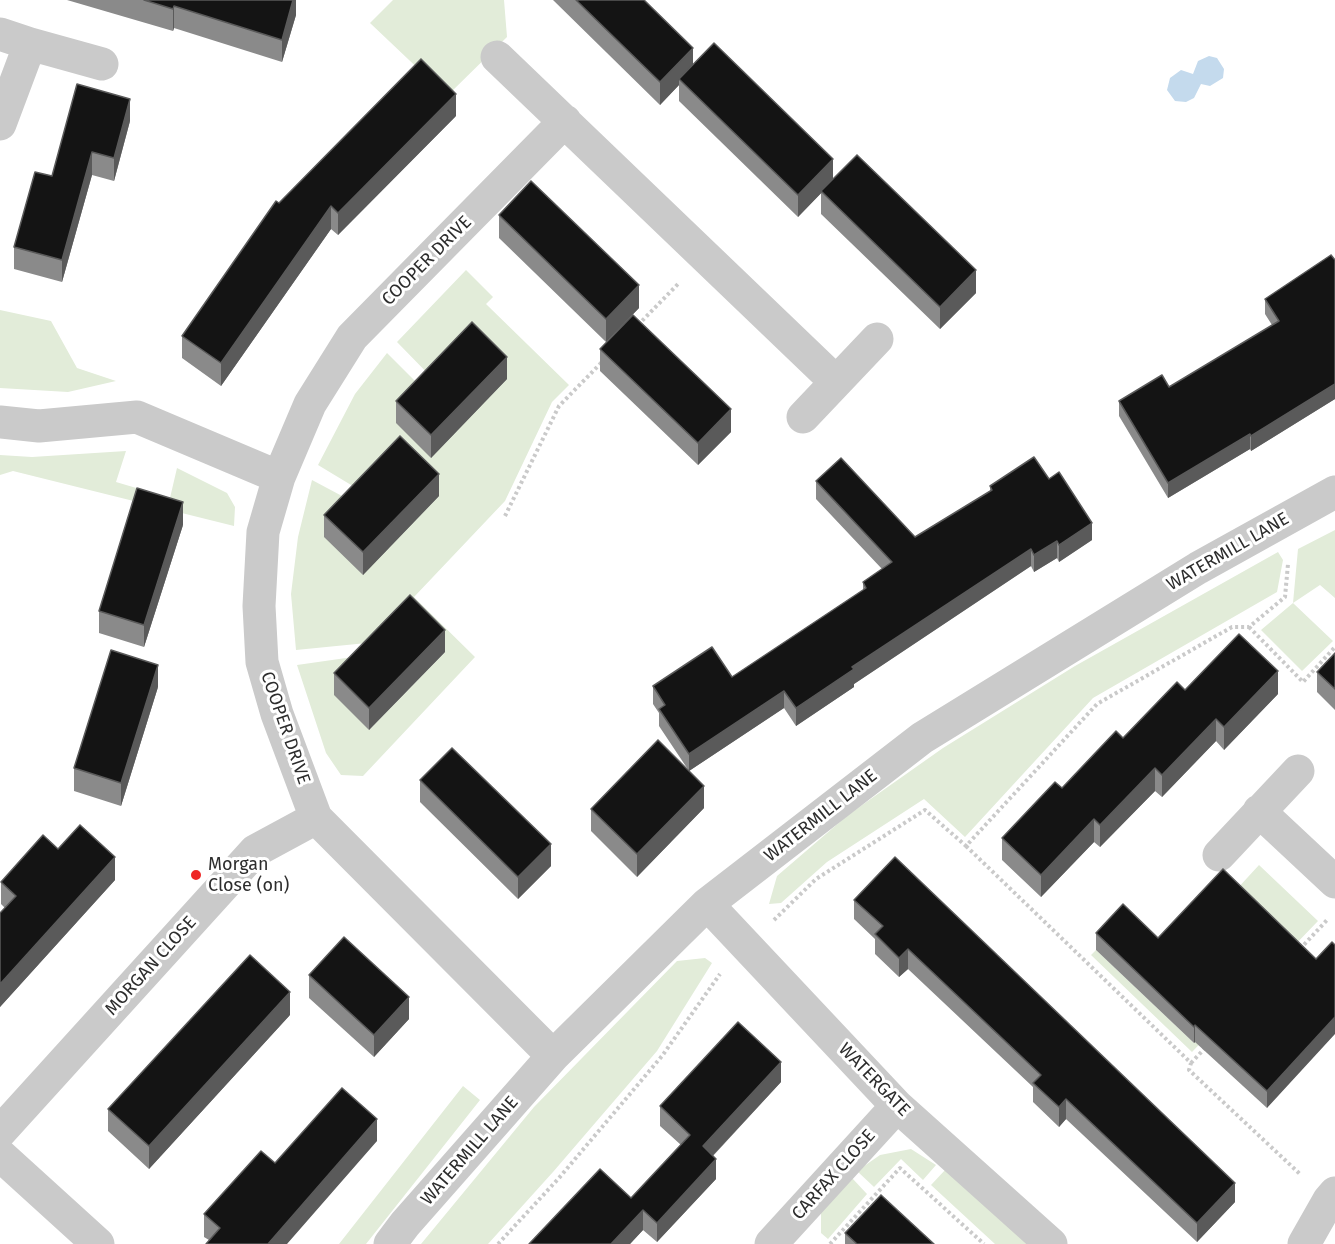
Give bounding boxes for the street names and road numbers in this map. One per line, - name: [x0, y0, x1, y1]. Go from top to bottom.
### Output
- street label: COOPER DRIVE: [378, 212, 476, 310]
- street label: WATERMILL LANE: [1163, 508, 1293, 596]
- street label: COOPER DRIVE: [256, 669, 314, 787]
- street label: WATERMILL LANE: [760, 765, 882, 867]
- street label: MORGAN CLOSE: [101, 912, 201, 1020]
- street label: WATERGATE: [834, 1039, 914, 1121]
- street label: WATERMILL LANE: [417, 1092, 523, 1210]
- street label: CARFAX CLOSE: [788, 1125, 880, 1225]

